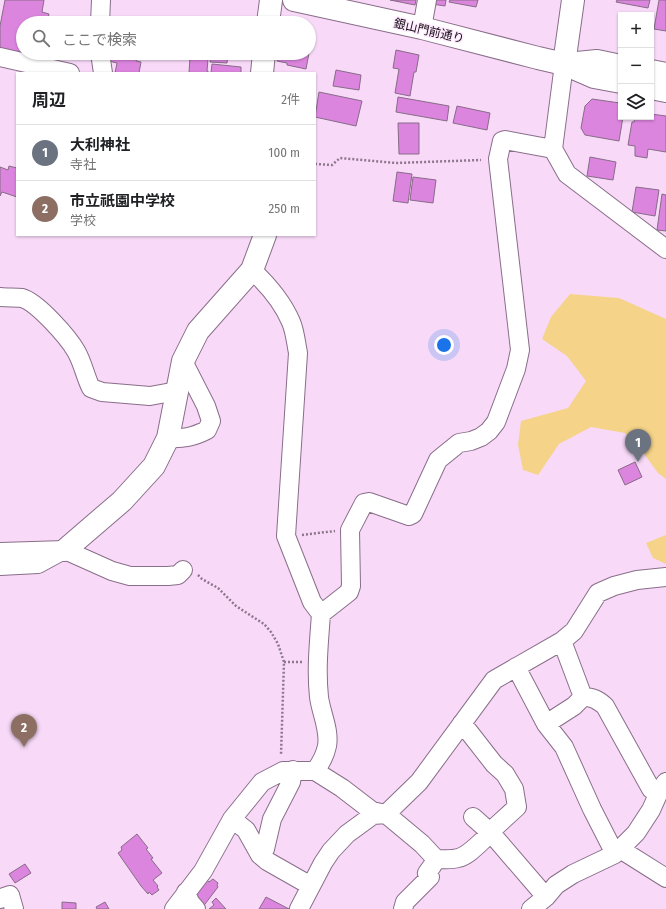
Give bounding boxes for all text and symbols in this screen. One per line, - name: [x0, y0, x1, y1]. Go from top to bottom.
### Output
- map controls: [618, 12, 654, 120]
- button: +: [618, 12, 654, 48]
- search box: [16, 16, 316, 60]
- street label: 銀山門前通り: [392, 16, 466, 46]
- icon: search: [30, 27, 52, 49]
- text: ここで検索: [62, 31, 137, 49]
- button: −: [618, 48, 654, 84]
- button: layers: [618, 84, 654, 120]
- text: 周辺: [32, 90, 66, 111]
- text: 2件: [281, 92, 300, 107]
- text: 大利神社: [70, 136, 130, 154]
- text: 1: [42, 145, 48, 160]
- text: 100 m: [268, 145, 300, 160]
- text: 寺社: [70, 157, 96, 172]
- text: 市立祇園中学校: [70, 192, 175, 210]
- text: 2: [42, 201, 48, 216]
- text: 250 m: [268, 201, 300, 216]
- text: 学校: [70, 213, 96, 228]
- your location: [434, 335, 454, 355]
- pin: 1: [625, 429, 651, 462]
- pin: 2: [11, 714, 37, 747]

